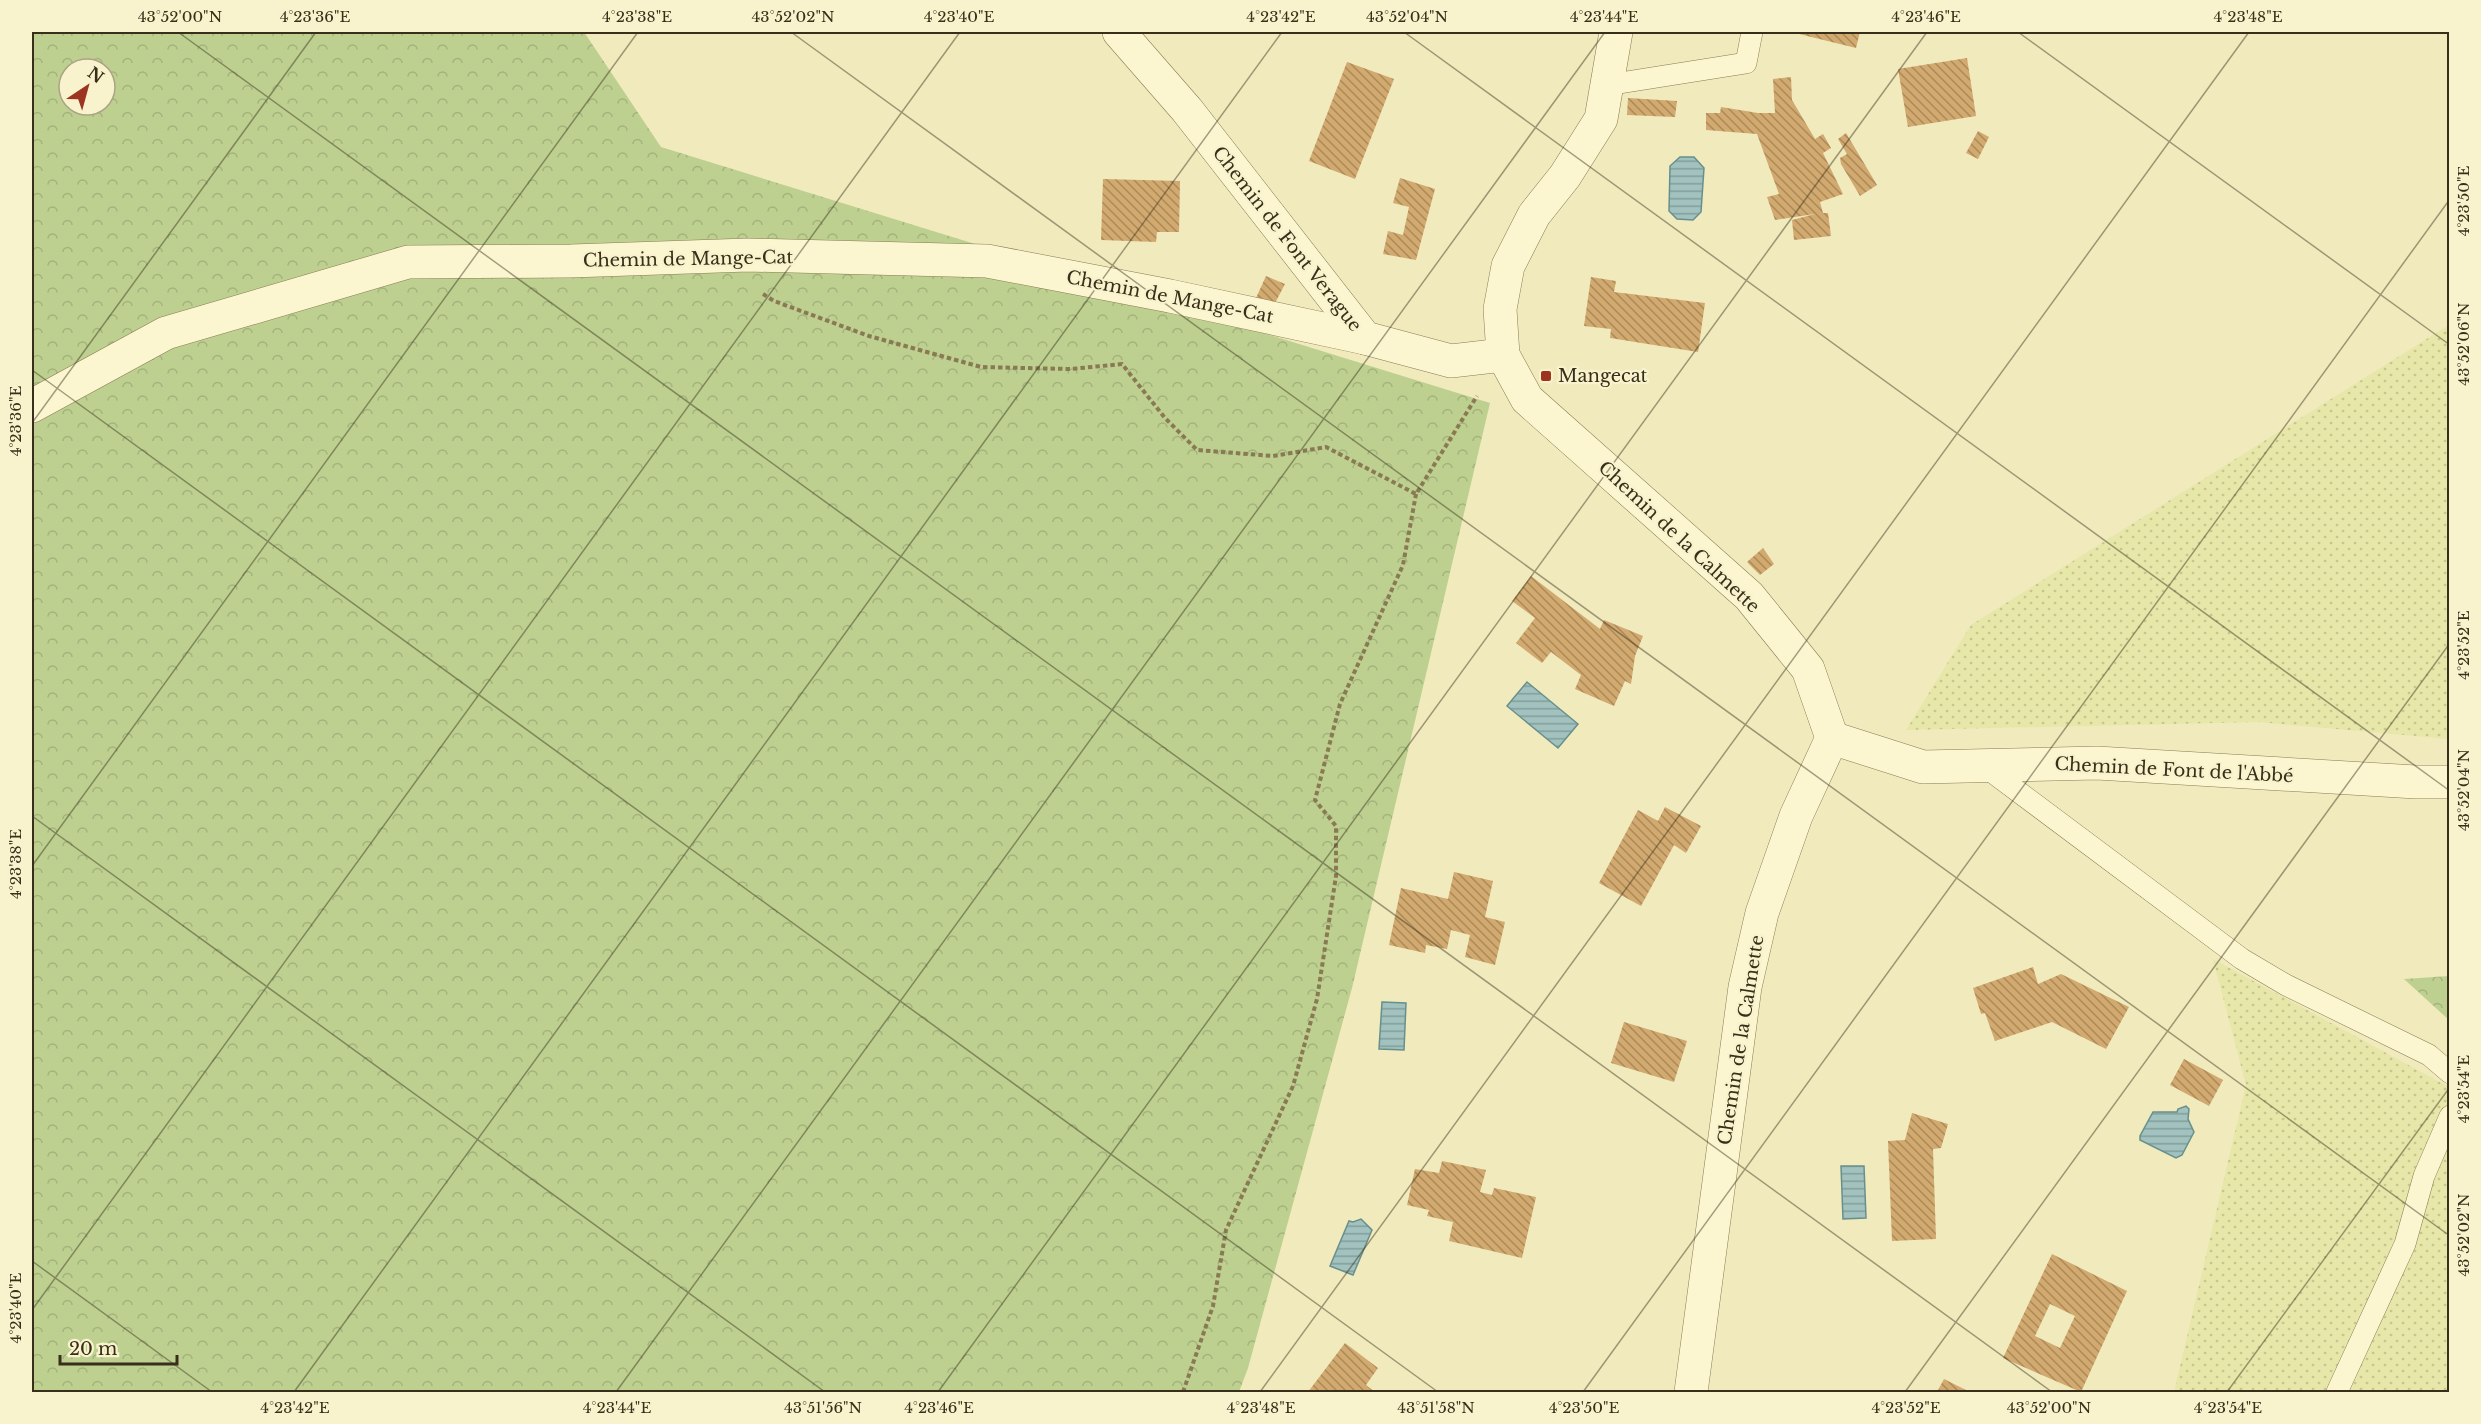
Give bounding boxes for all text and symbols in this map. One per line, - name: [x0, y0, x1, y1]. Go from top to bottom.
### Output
- text: 43°52'00"N: [138, 7, 222, 26]
- text: 4°23'36"E: [280, 7, 350, 26]
- text: 4°23'38"E: [602, 7, 672, 26]
- text: 43°52'02"N: [752, 7, 834, 26]
- text: 4°23'40"E: [924, 7, 994, 26]
- text: 4°23'42"E: [1246, 7, 1316, 26]
- text: 43°52'04"N: [1366, 7, 1448, 26]
- text: 4°23'44"E: [1570, 7, 1638, 26]
- text: 4°23'46"E: [1891, 7, 1961, 26]
- text: 4°23'48"E: [2213, 7, 2283, 26]
- north arrow: [57, 57, 117, 117]
- text: N: [84, 62, 108, 87]
- street label: Chemin de Font Verague: [1208, 142, 1366, 336]
- text: 4°23'50"E: [2454, 166, 2473, 236]
- street label: Chemin de Mange-Cat: [583, 246, 794, 272]
- street label: Chemin de Mange-Cat: [1065, 266, 1276, 328]
- text: 43°52'06"N: [2454, 302, 2473, 386]
- place label: Mangecat: [1558, 365, 1648, 387]
- marker: Mangecat: [1539, 369, 1553, 383]
- text: 4°23'36"E: [6, 386, 25, 456]
- street label: Chemin de la Calmette: [1594, 457, 1764, 617]
- text: 4°23'52"E: [2454, 610, 2473, 680]
- text: 43°52'04"N: [2454, 749, 2473, 831]
- street label: Chemin de Font de l'Abbé: [2054, 753, 2294, 787]
- text: 4°23'38"E: [6, 829, 25, 899]
- street label: Chemin de la Calmette: [1714, 933, 1768, 1147]
- text: 4°23'54"E: [2454, 1055, 2473, 1123]
- text: 43°52'02"N: [2454, 1194, 2473, 1276]
- text: 4°23'40"E: [6, 1273, 25, 1343]
- scale bar: [60, 1328, 177, 1366]
- text: 20 m: [69, 1338, 117, 1360]
- text: 4°23'42"E: [260, 1398, 330, 1417]
- text: 4°23'44"E: [583, 1398, 651, 1417]
- text: 43°51'56"N: [784, 1398, 862, 1417]
- text: 4°23'46"E: [904, 1398, 974, 1417]
- text: 4°23'48"E: [1226, 1398, 1296, 1417]
- text: 43°51'58"N: [1397, 1398, 1475, 1417]
- text: 4°23'50"E: [1549, 1398, 1619, 1417]
- text: 4°23'52"E: [1871, 1398, 1941, 1417]
- text: 43°52'00"N: [2007, 1398, 2091, 1417]
- text: 4°23'54"E: [2194, 1398, 2262, 1417]

